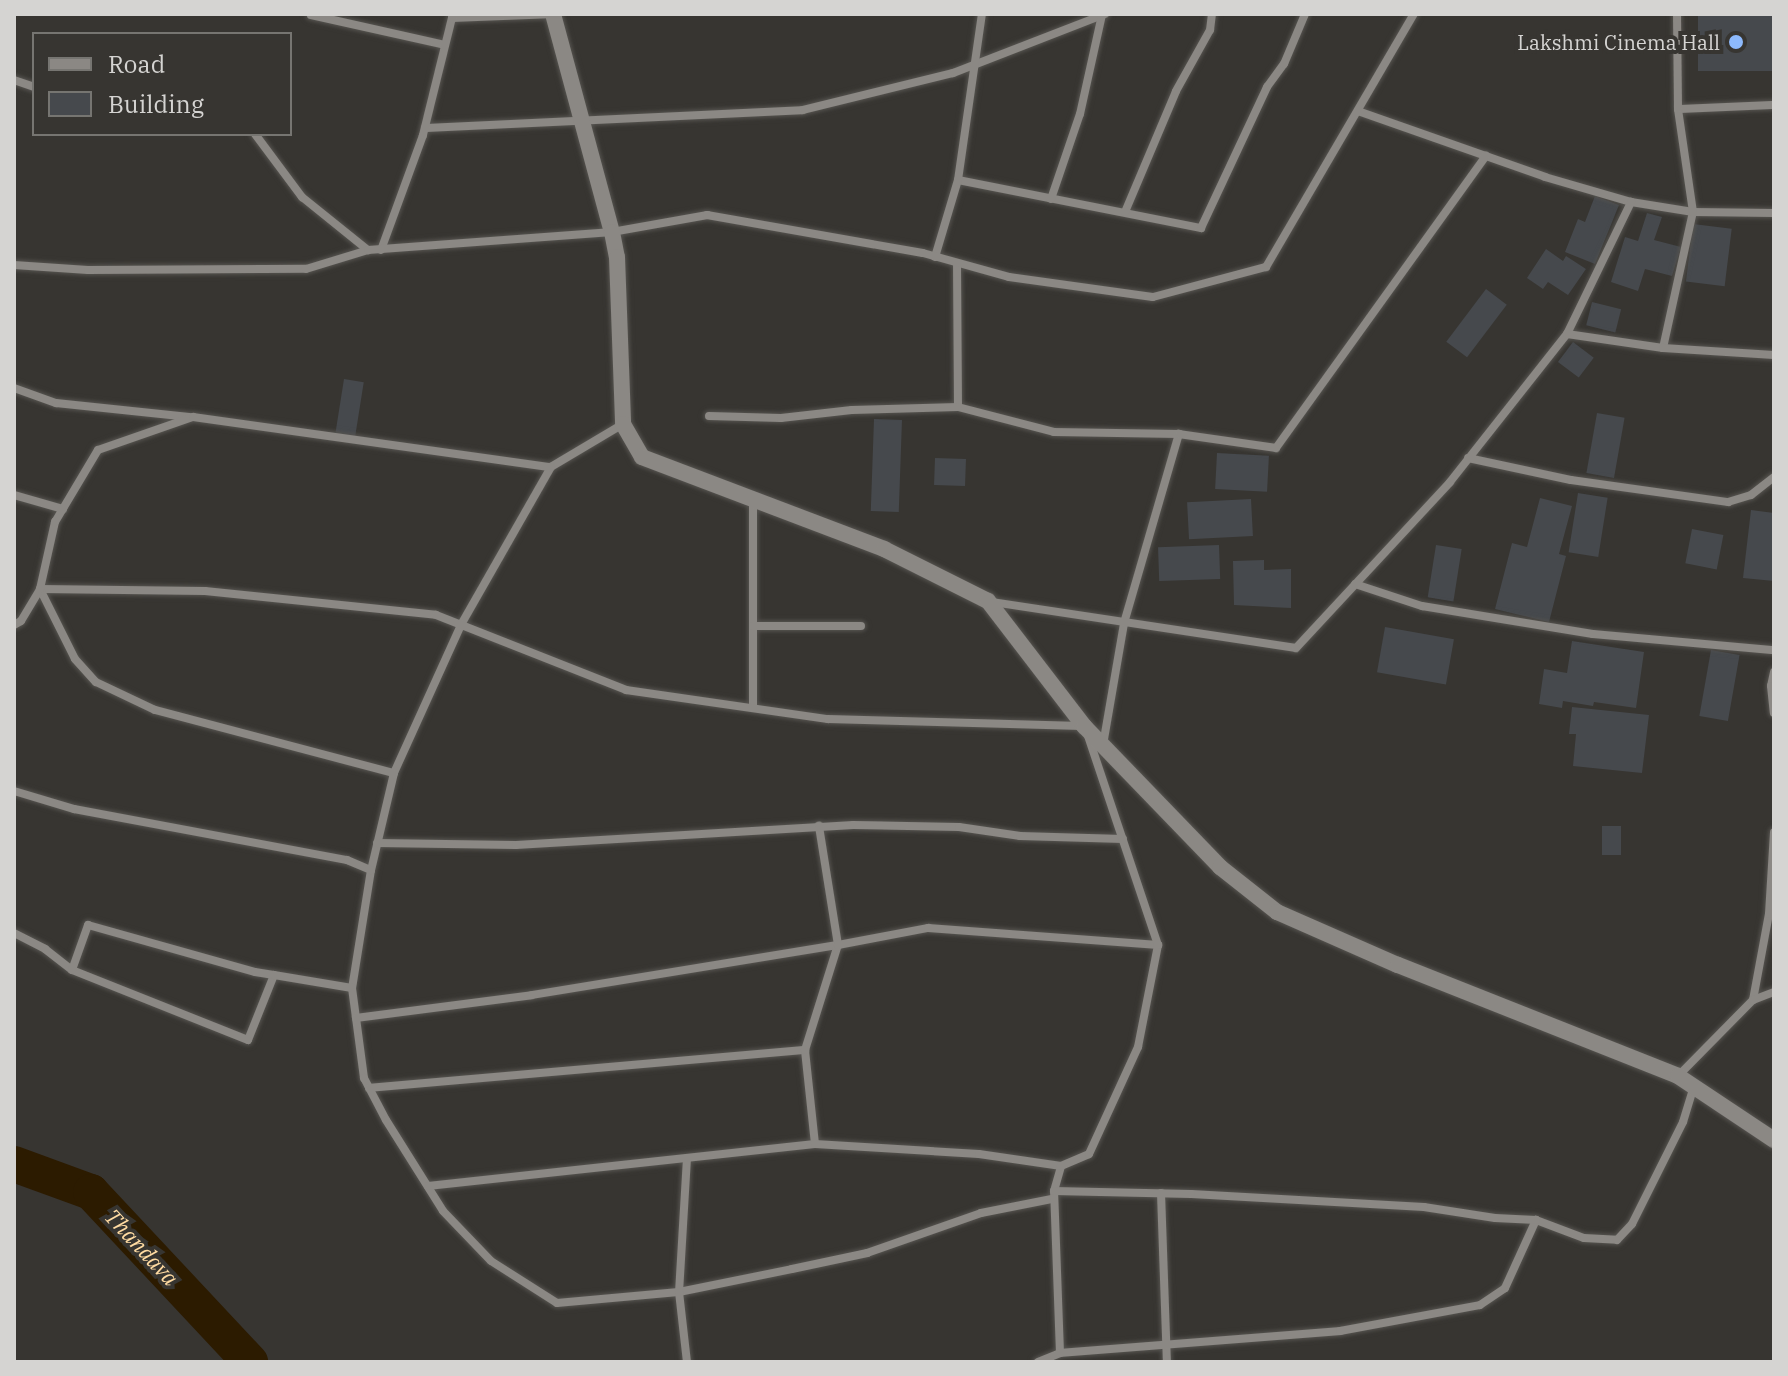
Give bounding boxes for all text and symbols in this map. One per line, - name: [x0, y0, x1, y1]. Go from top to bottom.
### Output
- place label: Lakshmi Cinema Hall: [1517, 30, 1720, 54]
- legend: [32, 32, 292, 136]
- marker: Lakshmi Cinema Hall: [1727, 33, 1745, 51]
- text: Road: [108, 48, 165, 80]
- text: Building: [108, 88, 204, 120]
- water label: Thandava: [100, 1203, 184, 1291]

